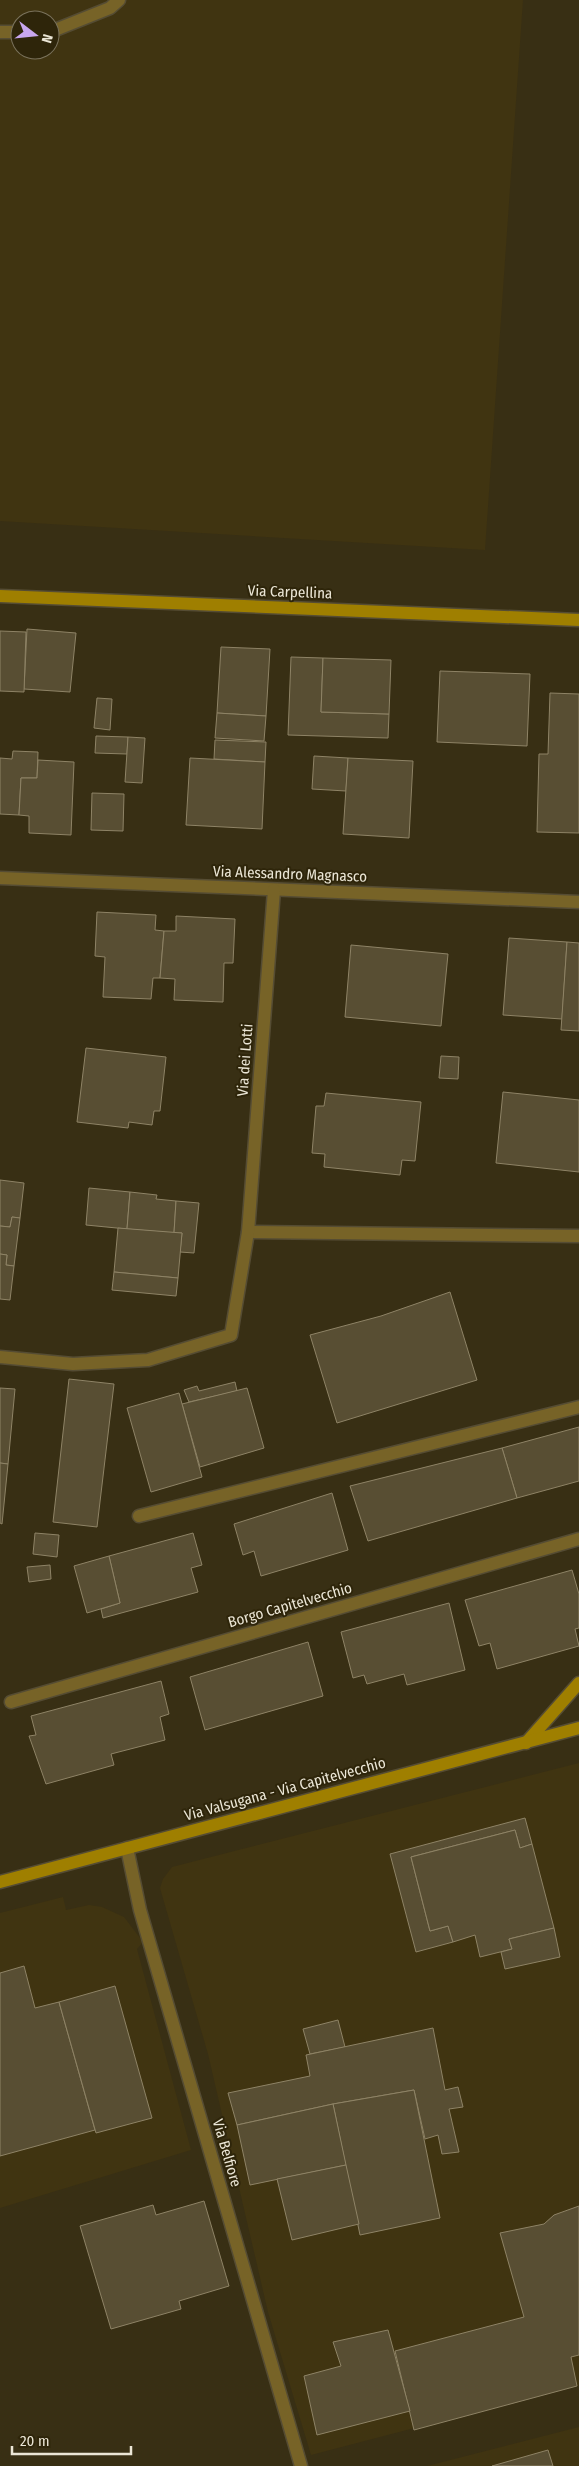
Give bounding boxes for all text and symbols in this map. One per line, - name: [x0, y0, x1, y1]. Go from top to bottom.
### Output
- north arrow: [10, 10, 60, 60]
- text: N: [38, 32, 56, 45]
- street label: Via Carpellina: [247, 582, 333, 602]
- street label: Via Alessandro Magnasco: [213, 862, 367, 886]
- street label: Via dei Lotti: [233, 1023, 257, 1097]
- street label: Borgo Capitelvecchio: [226, 1579, 354, 1631]
- street label: Via Valsugana - Via Capitelvecchio: [182, 1753, 388, 1825]
- street label: Via Belfiore: [209, 2117, 245, 2189]
- scale bar: [12, 2424, 131, 2456]
- text: 20 m: [20, 2432, 50, 2450]

